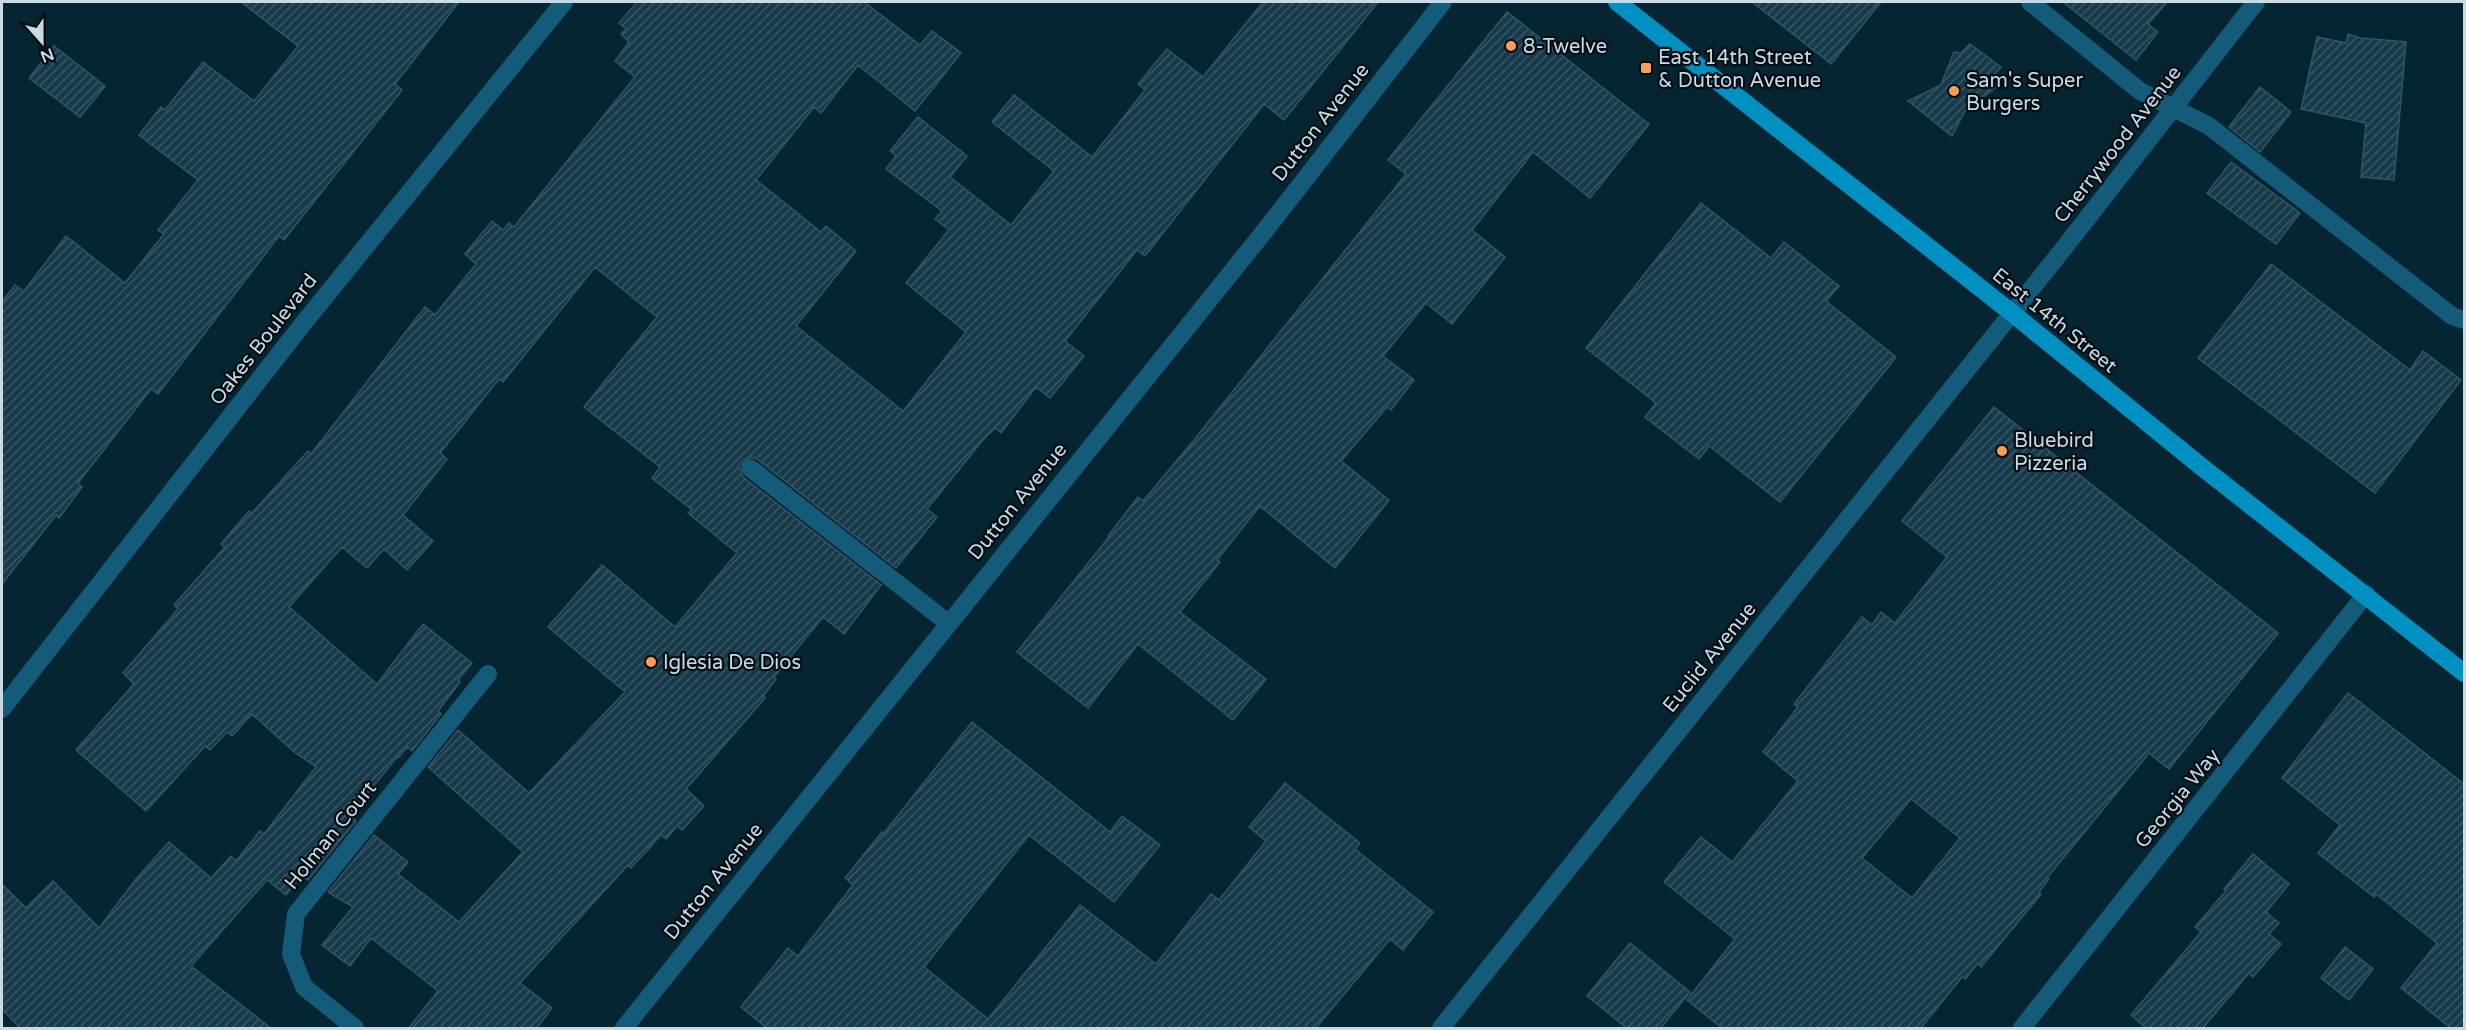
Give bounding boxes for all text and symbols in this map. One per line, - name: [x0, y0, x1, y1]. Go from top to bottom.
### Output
- north arrow: [12, 12, 72, 72]
- place label: 8-Twelve: [1523, 35, 1607, 59]
- marker: 8-Twelve: [1504, 39, 1518, 53]
- text: N: [37, 43, 57, 67]
- place label: East 14th Street & Dutton Avenue: [1658, 46, 1821, 93]
- street label: Dutton Avenue: [1267, 59, 1374, 186]
- marker: East 14th Street & Dutton Avenue: [1639, 61, 1653, 75]
- street label: Cherrywood Avenue: [2049, 61, 2187, 228]
- place label: Sam's Super Burgers: [1966, 69, 2083, 116]
- marker: Sam's Super Burgers: [1947, 84, 1961, 98]
- street label: East 14th Street: [1987, 263, 2122, 379]
- street label: Oakes Boulevard: [205, 269, 323, 410]
- place label: Bluebird Pizzeria: [2014, 429, 2094, 476]
- street label: Dutton Avenue: [963, 438, 1072, 565]
- marker: Bluebird Pizzeria: [1995, 444, 2009, 458]
- street label: Euclid Avenue: [1658, 598, 1761, 718]
- place label: Iglesia De Dios: [663, 651, 801, 675]
- marker: Iglesia De Dios: [644, 655, 658, 669]
- street label: Georgia Way: [2130, 744, 2225, 853]
- street label: Holman Court: [280, 776, 382, 895]
- street label: Dutton Avenue: [659, 818, 768, 945]

